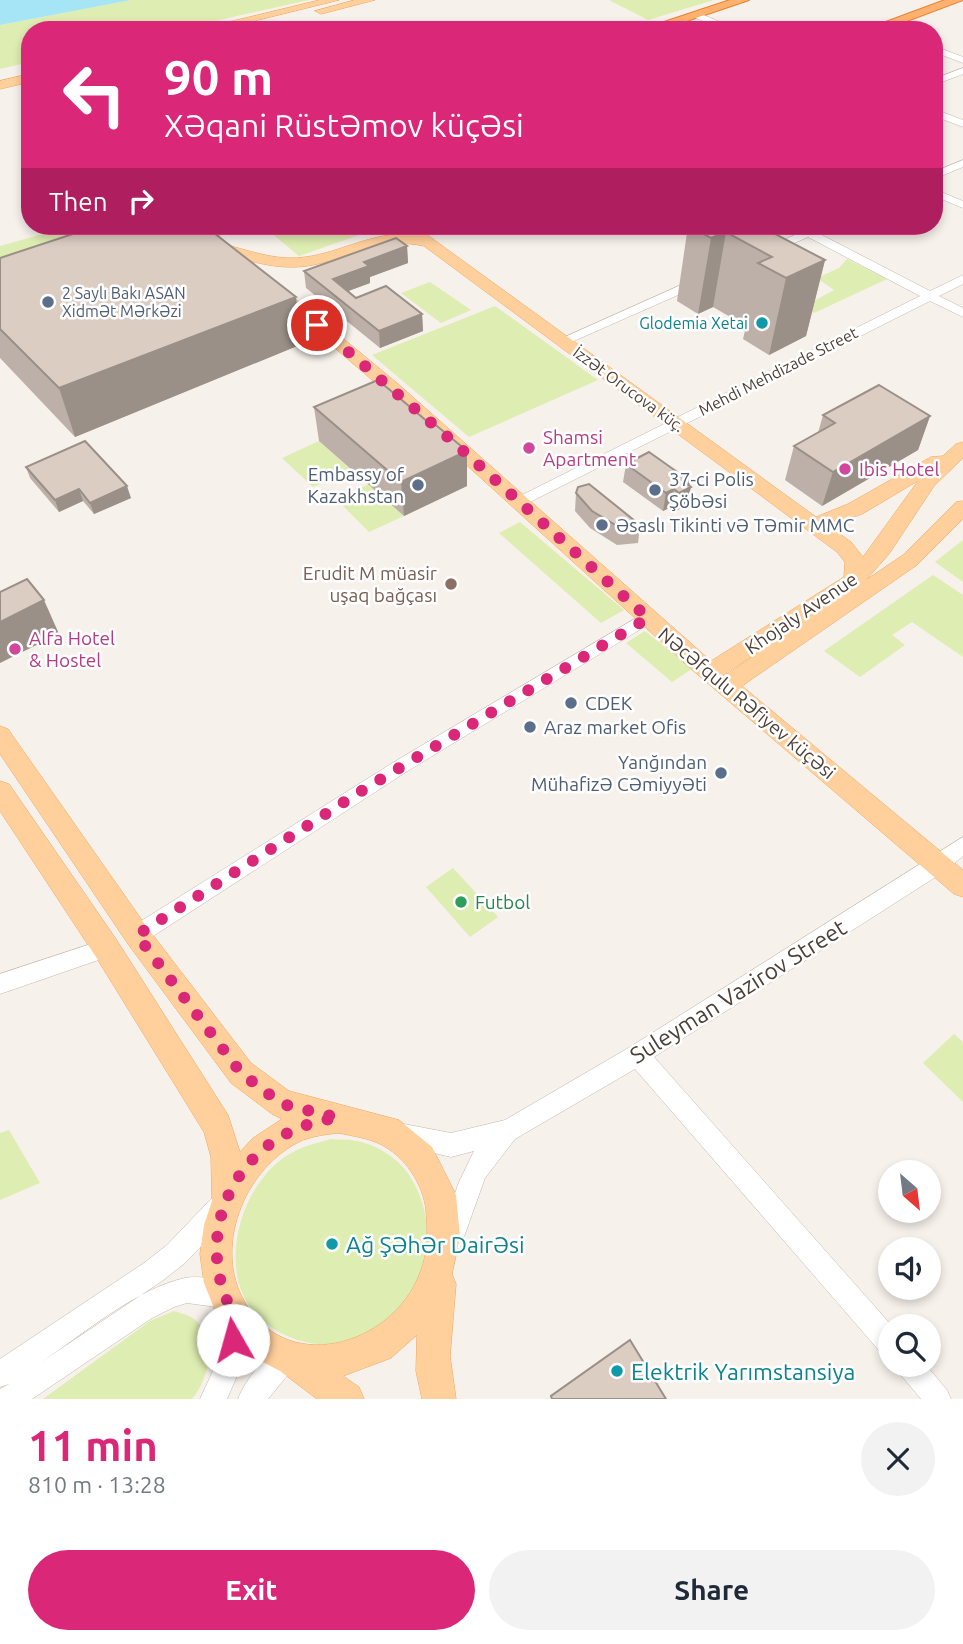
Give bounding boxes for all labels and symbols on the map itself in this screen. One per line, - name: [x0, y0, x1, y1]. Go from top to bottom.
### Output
- place label: 2 Saylı Bakı ASAN Xidmət Mərkəzi: [62, 284, 186, 320]
- marker: 2 Saylı Bakı ASAN Xidmət Mərkəzi: [40, 294, 56, 310]
- pin: [287, 295, 347, 355]
- place label: Glodemia Xetai: [639, 314, 748, 332]
- marker: Glodemia Xetai: [754, 315, 770, 331]
- street label: Mehdi Mehdizade Street: [696, 323, 861, 419]
- street label: İzzət Orucova küç.: [570, 343, 688, 435]
- place label: Shamsi Apartment: [543, 426, 637, 470]
- marker: Shamsi Apartment: [521, 440, 537, 456]
- place label: Ibis Hotel: [859, 458, 939, 480]
- marker: Ibis Hotel: [837, 461, 853, 477]
- place label: Embassy of Kazakhstan: [307, 463, 405, 507]
- place label: 37-ci Polis Şöbəsi: [669, 468, 754, 512]
- marker: Embassy of Kazakhstan: [410, 477, 426, 493]
- marker: 37-ci Polis Şöbəsi: [647, 482, 663, 498]
- place label: Əsaslı Tikinti və Təmir MMC: [616, 514, 855, 536]
- marker: Əsaslı Tikinti və Təmir MMC: [594, 517, 610, 533]
- place label: Erudit M müasir uşaq bağçası: [303, 562, 437, 606]
- street label: Khojaly Avenue: [741, 567, 861, 659]
- marker: Erudit M müasir uşaq bağçası: [443, 576, 459, 592]
- street label: Nəcəfqulu Rəfiyev küçəsi: [654, 623, 840, 783]
- place label: Alfa Hotel & Hostel: [29, 627, 115, 671]
- marker: Alfa Hotel & Hostel: [7, 641, 23, 657]
- place label: CDEK: [585, 692, 633, 714]
- marker: CDEK: [563, 695, 579, 711]
- place label: Araz market Ofis: [544, 716, 686, 738]
- marker: Araz market Ofis: [522, 719, 538, 735]
- place label: Yanğından Mühafizə Cəmiyyəti: [531, 751, 707, 795]
- marker: Yanğından Mühafizə Cəmiyyəti: [713, 765, 729, 781]
- place label: Futbol: [475, 891, 530, 913]
- marker: Futbol: [453, 894, 469, 910]
- street label: Suleyman Vazirov Street: [625, 914, 851, 1068]
- north arrow: [878, 1160, 942, 1223]
- place label: Ağ Şəhər Dairəsi: [346, 1232, 525, 1257]
- marker: Ağ Şəhər Dairəsi: [324, 1236, 340, 1252]
- position arrow: [196, 1303, 270, 1377]
- place label: Elektrik Yarımstansiya: [631, 1359, 855, 1384]
- marker: Elektrik Yarımstansiya: [609, 1363, 625, 1379]

